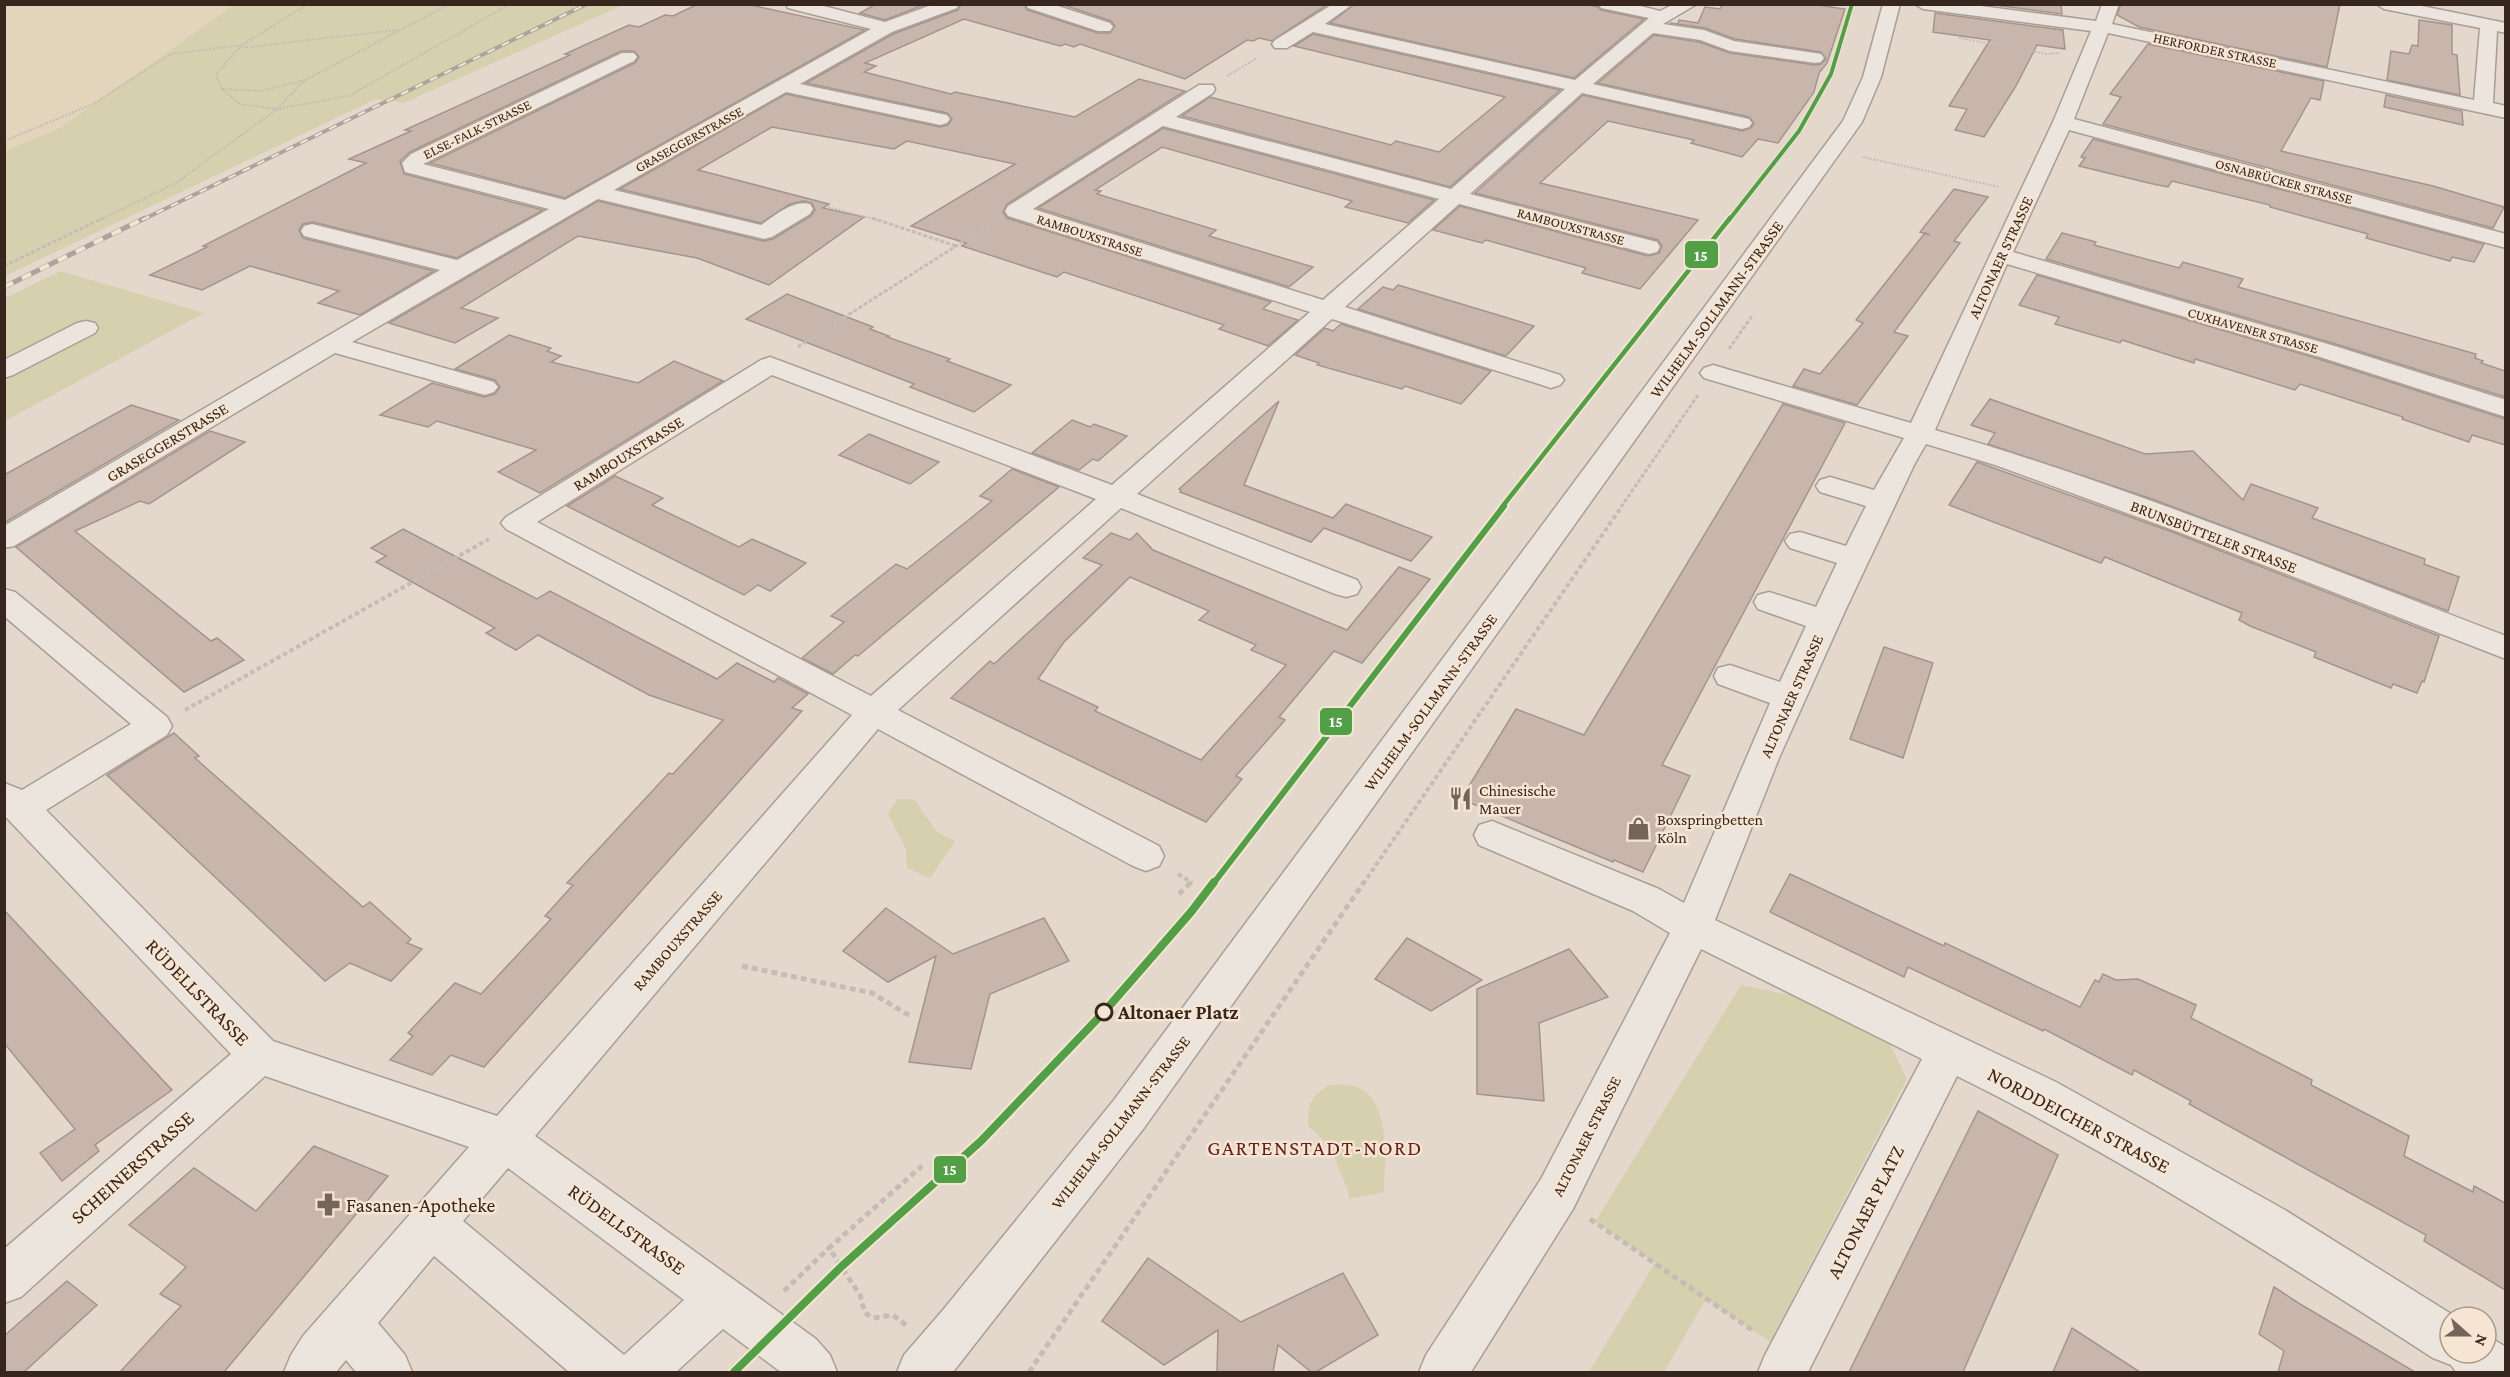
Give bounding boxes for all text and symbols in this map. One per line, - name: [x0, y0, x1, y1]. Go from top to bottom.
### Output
- street label: HERFORDER STRASSE: [2152, 29, 2279, 71]
- street label: ELSE-FALK-STRASSE: [420, 96, 534, 162]
- street label: GRASEGGERSTRASSE: [632, 102, 746, 175]
- street label: OSNABRÜCKER STRASSE: [2214, 155, 2355, 207]
- street label: ALTONAER STRASSE: [1965, 193, 2036, 321]
- street label: RAMBOUXSTRASSE: [1515, 204, 1627, 248]
- street label: RAMBOUXSTRASSE: [1035, 210, 1145, 260]
- street label: WILHELM-SOLLMANN-STRASSE: [1647, 217, 1786, 401]
- line badge: 15: [1684, 240, 1719, 269]
- text: 15: [1694, 247, 1708, 264]
- street label: CUXHAVENER STRASSE: [2186, 304, 2320, 356]
- street label: GRASEGGERSTRASSE: [104, 399, 231, 485]
- street label: RAMBOUXSTRASSE: [570, 413, 687, 494]
- street label: BRUNSBÜTTELER STRASSE: [2128, 497, 2300, 576]
- street label: WILHELM-SOLLMANN-STRASSE: [1361, 610, 1500, 794]
- street label: ALTONAER STRASSE: [1757, 632, 1826, 760]
- line badge: 15: [1319, 707, 1353, 736]
- text: 15: [1329, 713, 1343, 730]
- place label: Chinesische Mauer: [1479, 782, 1556, 817]
- restaurant icon: Chinesische Mauer: [1448, 786, 1474, 812]
- place label: Boxspringbetten Köln: [1657, 811, 1764, 846]
- shop icon: Boxspringbetten Köln: [1626, 815, 1652, 841]
- street label: RAMBOUXSTRASSE: [629, 887, 725, 994]
- street label: RÜDELLSTRASSE: [142, 934, 254, 1050]
- place label: Altonaer Platz: [1117, 1001, 1238, 1023]
- marker: Altonaer Platz: [1095, 1003, 1113, 1021]
- street label: WILHELM-SOLLMANN-STRASSE: [1048, 1032, 1193, 1212]
- street label: NORDDEICHER STRASSE: [1984, 1063, 2174, 1177]
- street label: ALTONAER STRASSE: [1549, 1073, 1624, 1199]
- street label: SCHEINERSTRASSE: [66, 1106, 198, 1228]
- district label: GARTENSTADT-NORD: [1207, 1136, 1423, 1160]
- street label: ALTONAER PLATZ: [1822, 1142, 1908, 1282]
- line badge: 15: [933, 1155, 967, 1184]
- text: 15: [943, 1161, 957, 1178]
- street label: RÜDELLSTRASSE: [564, 1179, 690, 1279]
- pharmacy icon: Fasanen-Apotheke: [315, 1192, 341, 1218]
- place label: Fasanen-Apotheke: [346, 1194, 496, 1217]
- north arrow: [2438, 1305, 2498, 1365]
- text: N: [2472, 1332, 2491, 1348]

